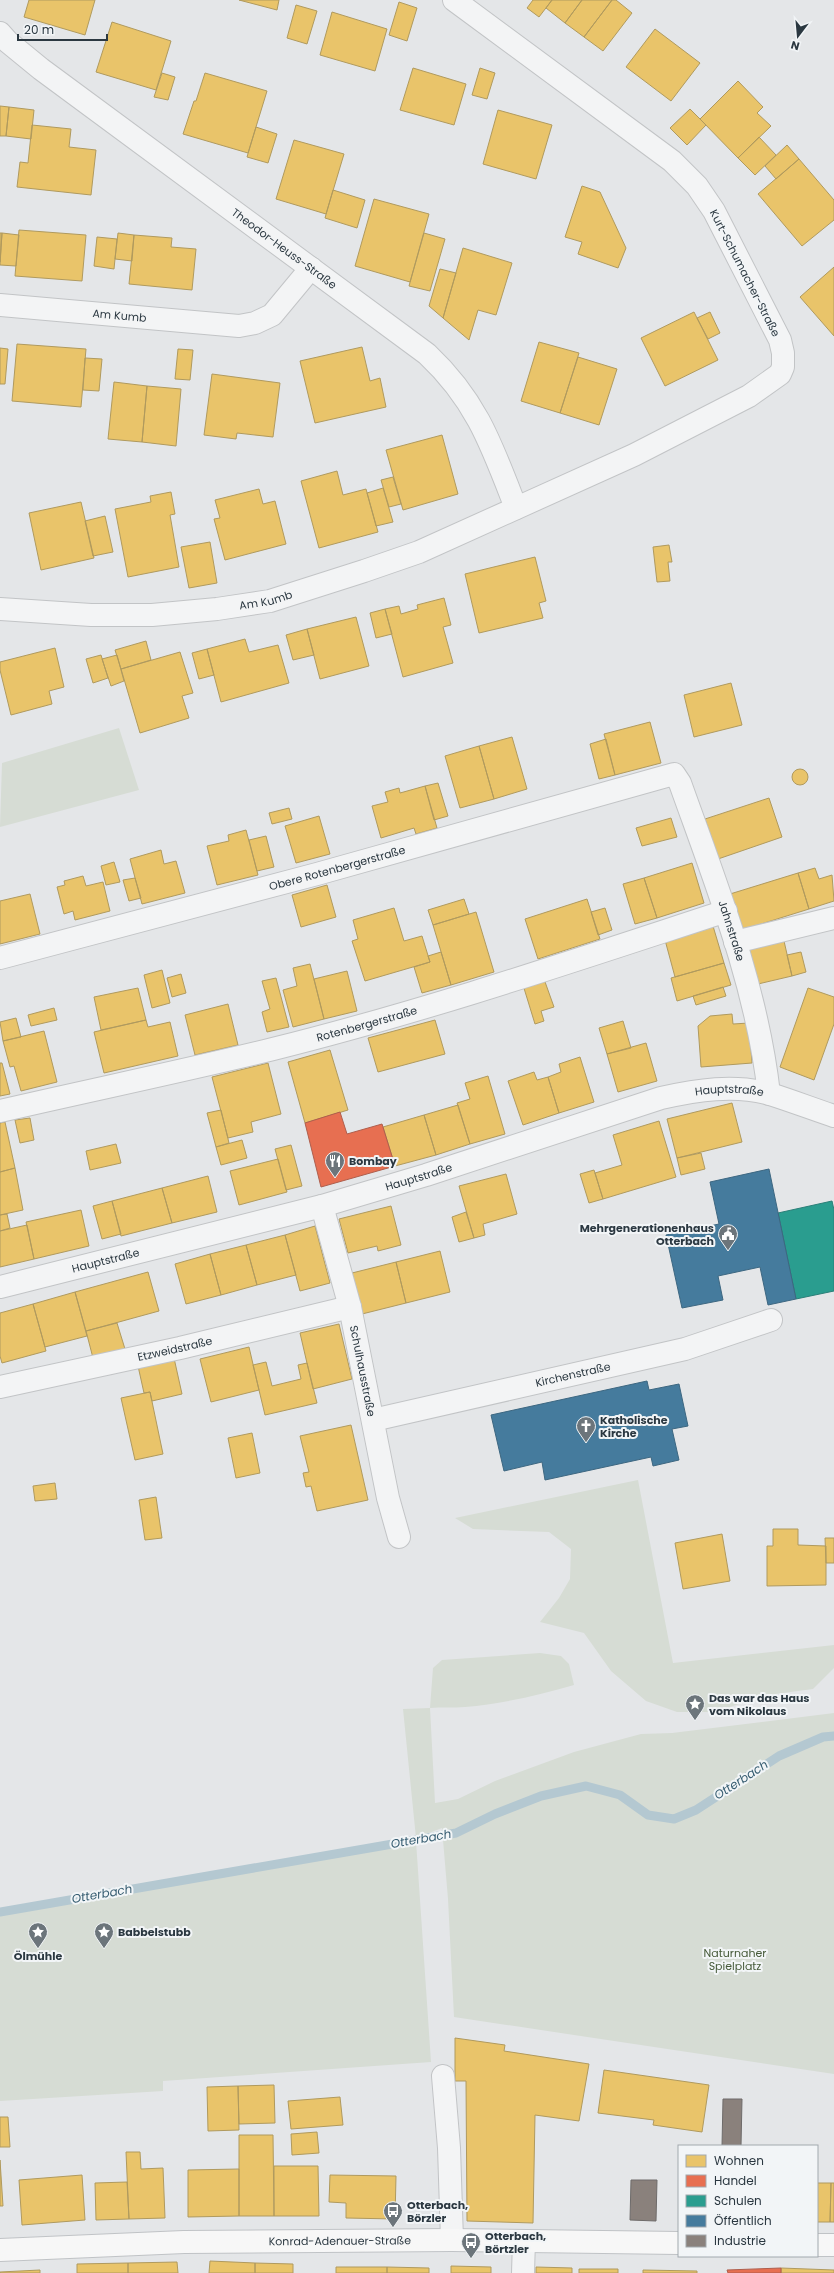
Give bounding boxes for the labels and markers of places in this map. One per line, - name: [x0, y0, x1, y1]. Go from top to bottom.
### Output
- restaurant icon: Bombay: [324, 1150, 346, 1178]
- place label: Bombay: [349, 1153, 397, 1169]
- place label: Mehrgenerationenhaus Otterbach: [580, 1220, 714, 1249]
- public building icon: Mehrgenerationenhaus Otterbach: [717, 1223, 739, 1251]
- place label: Katholische Kirche: [600, 1412, 668, 1441]
- church icon: Katholische Kirche: [575, 1415, 597, 1443]
- place label: Das war das Haus vom Nikolaus: [709, 1690, 809, 1719]
- place icon: Das war das Haus vom Nikolaus: [684, 1693, 706, 1721]
- place icon: Ölmühle: [27, 1921, 49, 1949]
- place icon: Babbelstubb: [93, 1921, 115, 1949]
- place label: Babbelstubb: [118, 1924, 191, 1940]
- place label: Ölmühle: [14, 1948, 62, 1964]
- place label: Otterbach, Börzler: [407, 2197, 468, 2226]
- bus stop icon: Otterbach, Börzler: [382, 2200, 404, 2228]
- place label: Otterbach, Börtzler: [485, 2228, 546, 2257]
- bus stop icon: Otterbach, Börtzler: [460, 2231, 482, 2259]

